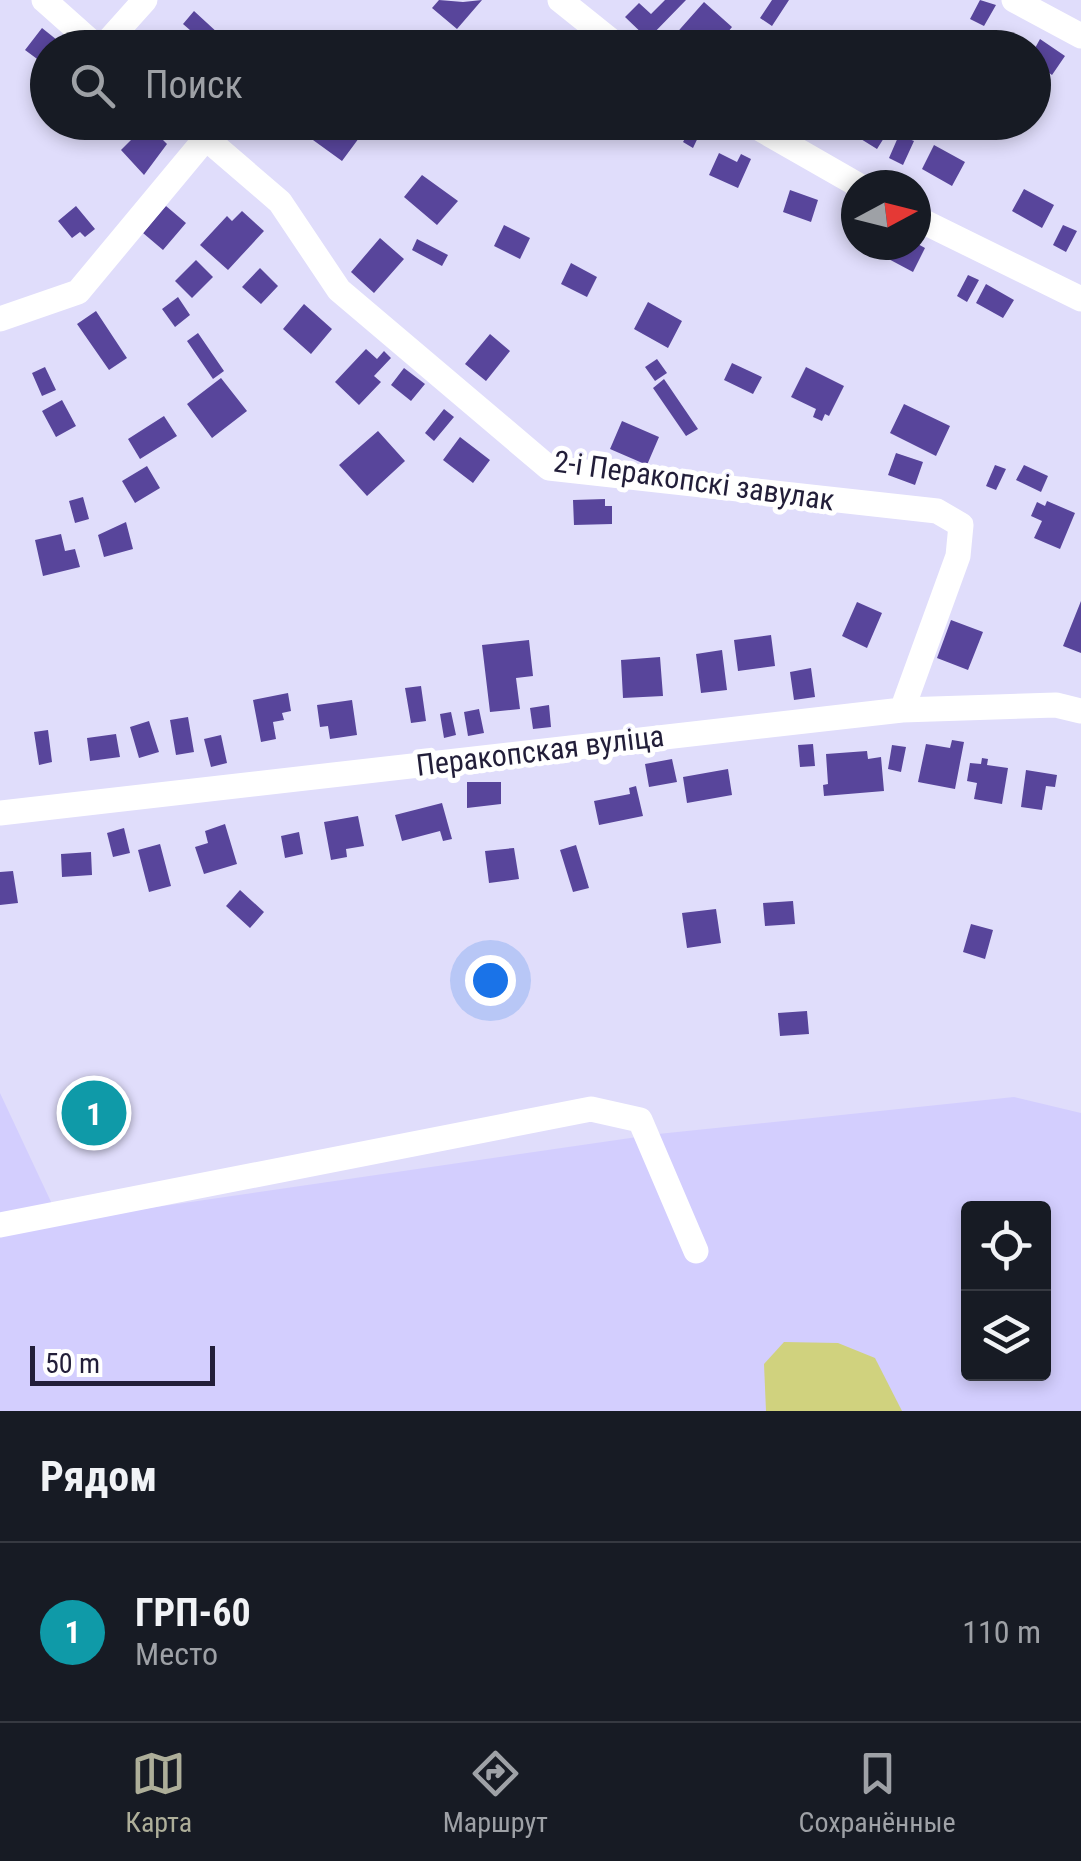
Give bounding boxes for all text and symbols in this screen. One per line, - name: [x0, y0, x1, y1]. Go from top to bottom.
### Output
- search box: [30, 30, 1051, 140]
- icon: search: [65, 58, 120, 113]
- text: Поиск: [145, 63, 243, 107]
- north arrow: [841, 170, 931, 260]
- street label: 2-і Перакопскі завулак: [551, 443, 837, 518]
- street label: Перакопская вуліца: [414, 718, 666, 783]
- your location: [465, 955, 516, 1006]
- pin: 1: [62, 1076, 126, 1150]
- map controls: [961, 1201, 1051, 1381]
- button: locate: [961, 1201, 1051, 1291]
- button: layers: [961, 1291, 1051, 1381]
- scale bar: [30, 1341, 215, 1386]
- text: 50 m: [45, 1347, 100, 1380]
- text: Рядом: [40, 1452, 157, 1501]
- text: ГРП-60: [135, 1591, 251, 1635]
- text: 1: [64, 1613, 81, 1651]
- text: 110 m: [962, 1613, 1041, 1651]
- text: Место: [135, 1635, 218, 1673]
- tab: Карта: [125, 1746, 192, 1839]
- tab: Маршрут: [443, 1746, 548, 1839]
- tab: Сохранённые: [799, 1746, 956, 1839]

